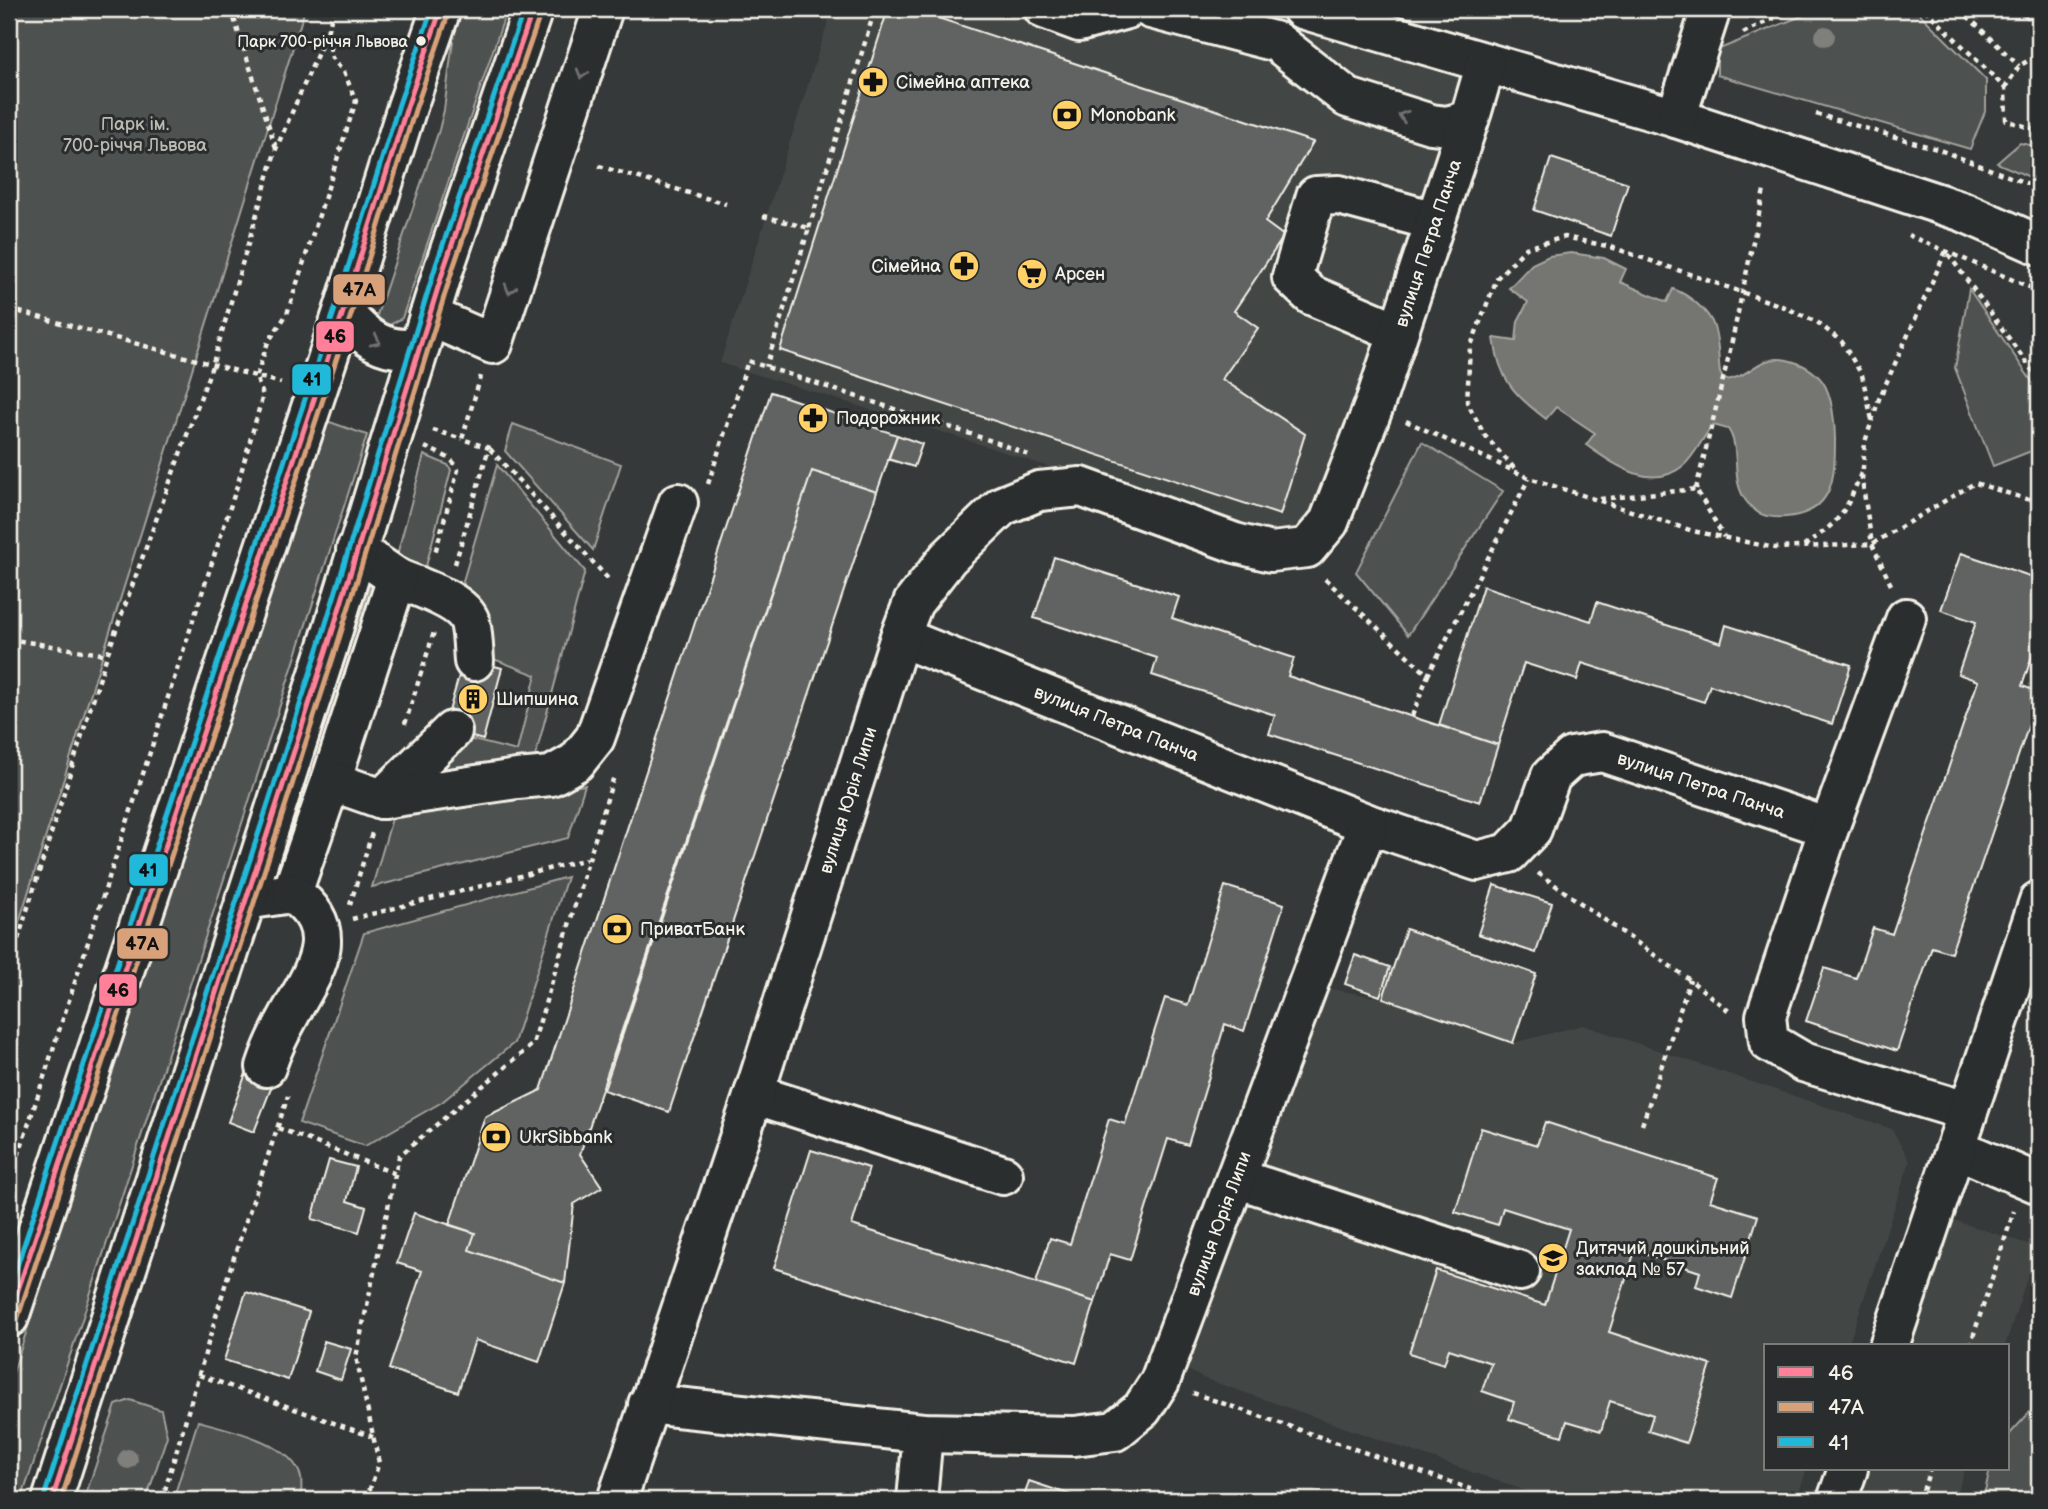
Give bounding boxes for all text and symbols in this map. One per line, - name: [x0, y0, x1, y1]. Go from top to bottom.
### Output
- place label: Парк 700-річчя Львова: [237, 33, 409, 52]
- marker: Парк 700-річчя Львова: [414, 34, 428, 48]
- pharmacy icon: Сімейна аптека: [856, 65, 890, 99]
- one-way arrow: [576, 67, 590, 79]
- place label: Сімейна аптека: [896, 72, 1030, 93]
- bank icon: Monobank: [1050, 98, 1084, 132]
- place label: Monobank: [1090, 105, 1176, 126]
- one-way arrow: [1397, 109, 1409, 124]
- park label: Парк ім. 700-річчя Львова: [63, 114, 207, 156]
- street label: вулиця Петра Панча: [1391, 156, 1466, 330]
- pharmacy icon: Сімейна: [947, 249, 981, 283]
- place label: Сімейна: [871, 256, 941, 277]
- supermarket icon: Арсен: [1015, 257, 1049, 291]
- place label: Арсен: [1054, 264, 1105, 285]
- line badge: 47А: [332, 273, 386, 306]
- text: 47А: [342, 279, 376, 302]
- one-way arrow: [504, 283, 519, 295]
- line badge: 46: [315, 320, 355, 353]
- text: 46: [324, 326, 346, 349]
- one-way arrow: [369, 333, 381, 347]
- line badge: 41: [291, 363, 332, 396]
- text: 41: [303, 369, 321, 392]
- pharmacy icon: Подорожник: [796, 401, 830, 435]
- place label: Подорожник: [836, 408, 941, 429]
- building icon: Шипшина: [456, 682, 490, 716]
- street label: вулиця Петра Панча: [1031, 682, 1202, 766]
- place label: Шипшина: [496, 689, 579, 710]
- street label: вулиця Юрія Липи: [815, 724, 882, 876]
- street label: вулиця Петра Панча: [1615, 748, 1788, 824]
- line badge: 41: [128, 853, 169, 887]
- text: 41: [139, 860, 157, 883]
- bank icon: ПриватБанк: [600, 912, 634, 946]
- place label: ПриватБанк: [640, 919, 745, 940]
- line badge: 47А: [116, 927, 169, 960]
- text: 47А: [125, 933, 159, 956]
- line badge: 46: [98, 973, 138, 1007]
- text: 46: [107, 980, 129, 1003]
- bank icon: UkrSibbank: [479, 1120, 513, 1154]
- place label: UkrSibbank: [519, 1127, 612, 1148]
- street label: вулиця Юрія Липи: [1183, 1149, 1256, 1299]
- place label: Дитячий дошкільний заклад № 57: [1576, 1238, 1750, 1280]
- school or university icon: Дитячий дошкільний заклад № 57: [1536, 1241, 1570, 1275]
- legend: [1764, 1344, 2010, 1470]
- text: 46: [1828, 1361, 1854, 1386]
- text: 47А: [1828, 1395, 1864, 1420]
- text: 41: [1828, 1431, 1849, 1456]

